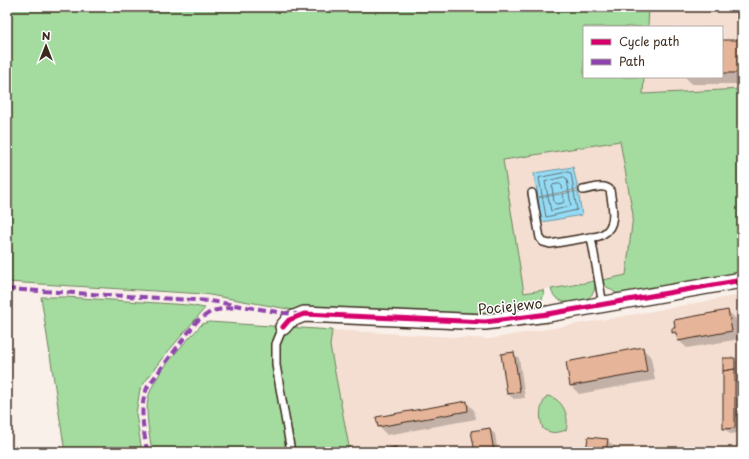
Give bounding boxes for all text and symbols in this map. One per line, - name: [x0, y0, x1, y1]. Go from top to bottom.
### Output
- north arrow: [26, 26, 66, 66]
- legend: [583, 26, 723, 78]
- text: N: [42, 27, 51, 44]
- text: Cycle path: [619, 32, 680, 50]
- text: Path: [619, 52, 645, 70]
- street label: Pociejewo: [477, 292, 543, 320]

